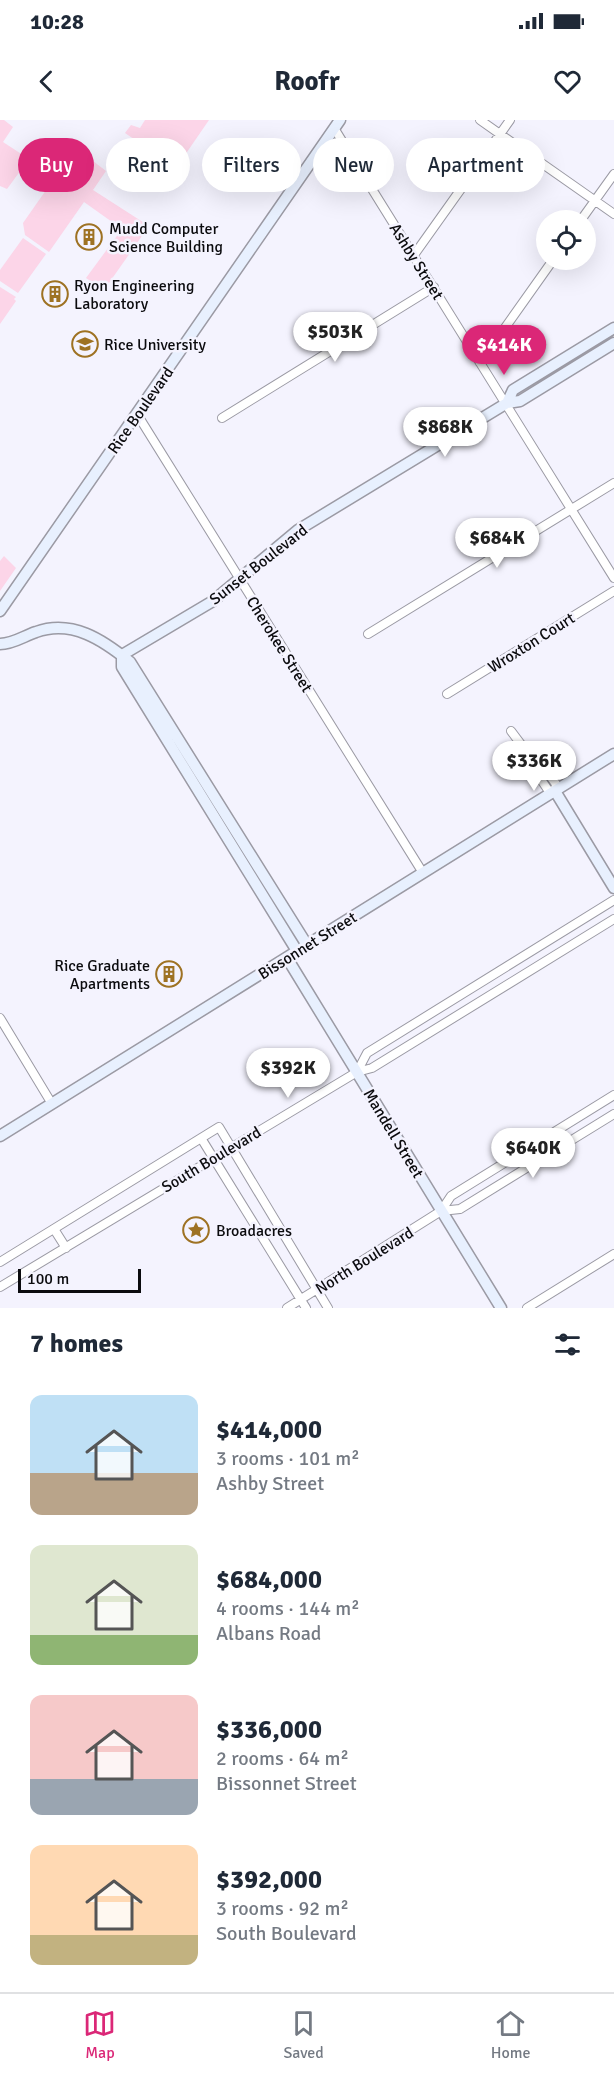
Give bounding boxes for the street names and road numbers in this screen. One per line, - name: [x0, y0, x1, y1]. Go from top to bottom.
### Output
- street label: Ashby Street: [385, 219, 448, 304]
- street label: Rice Boulevard: [103, 363, 178, 458]
- street label: Sunset Boulevard: [205, 520, 312, 609]
- street label: Cherokee Street: [242, 593, 317, 696]
- street label: Wroxton Court: [484, 608, 579, 678]
- street label: Bissonnet Street: [254, 907, 361, 984]
- street label: Mandell Street: [359, 1085, 428, 1182]
- street label: South Boulevard: [158, 1122, 265, 1197]
- street label: North Boulevard: [312, 1223, 417, 1299]

